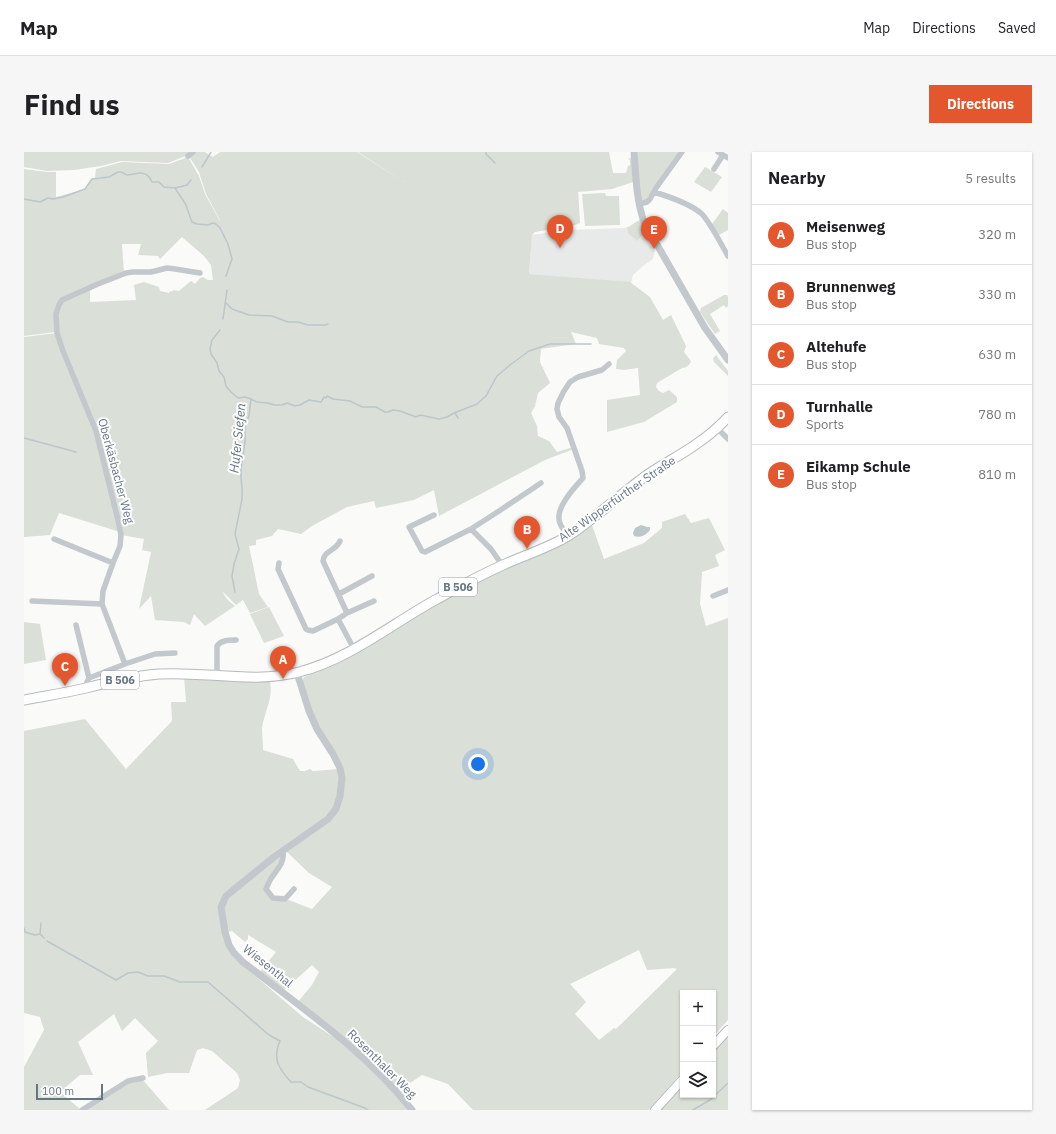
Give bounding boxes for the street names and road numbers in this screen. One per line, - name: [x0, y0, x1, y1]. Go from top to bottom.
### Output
- street label: Oberkäsbacher Weg: [95, 417, 138, 526]
- street label: Alte Wipperfürther Straße: [555, 452, 678, 545]
- road number: B 506: [439, 578, 477, 596]
- road number: B 506: [101, 671, 139, 689]
- street label: Wiesenthal: [240, 941, 296, 990]
- street label: Rosenthaler Weg: [345, 1026, 420, 1102]

